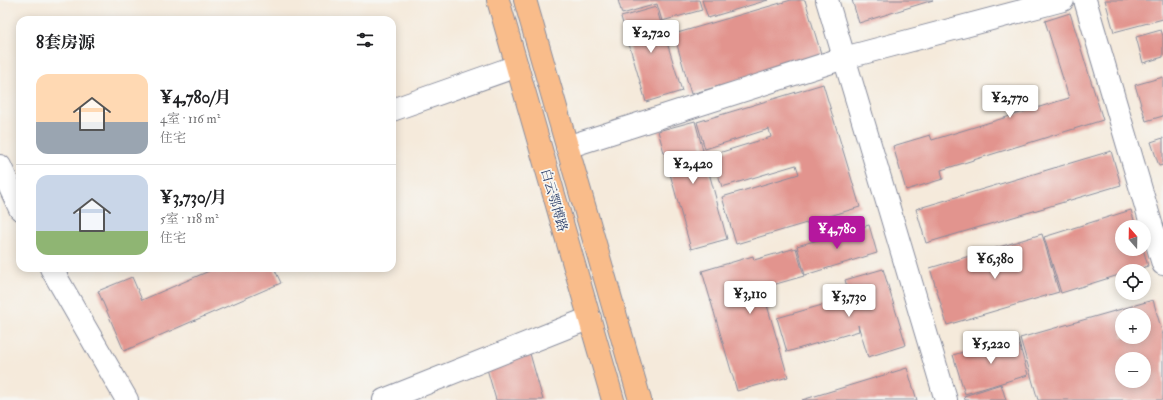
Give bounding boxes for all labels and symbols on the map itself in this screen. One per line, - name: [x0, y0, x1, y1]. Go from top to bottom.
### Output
- pin: ¥2,720: [618, 20, 684, 54]
- pin: ¥2,770: [977, 85, 1043, 119]
- pin: ¥2,420: [660, 151, 726, 185]
- street label: 白云鄂博路: [537, 167, 571, 234]
- pin: ¥4,780: [804, 216, 870, 250]
- north arrow: [1115, 220, 1151, 256]
- pin: ¥6,380: [962, 246, 1028, 280]
- pin: ¥3,110: [717, 281, 783, 315]
- pin: ¥3,730: [816, 284, 882, 318]
- pin: ¥5,220: [958, 331, 1024, 365]

